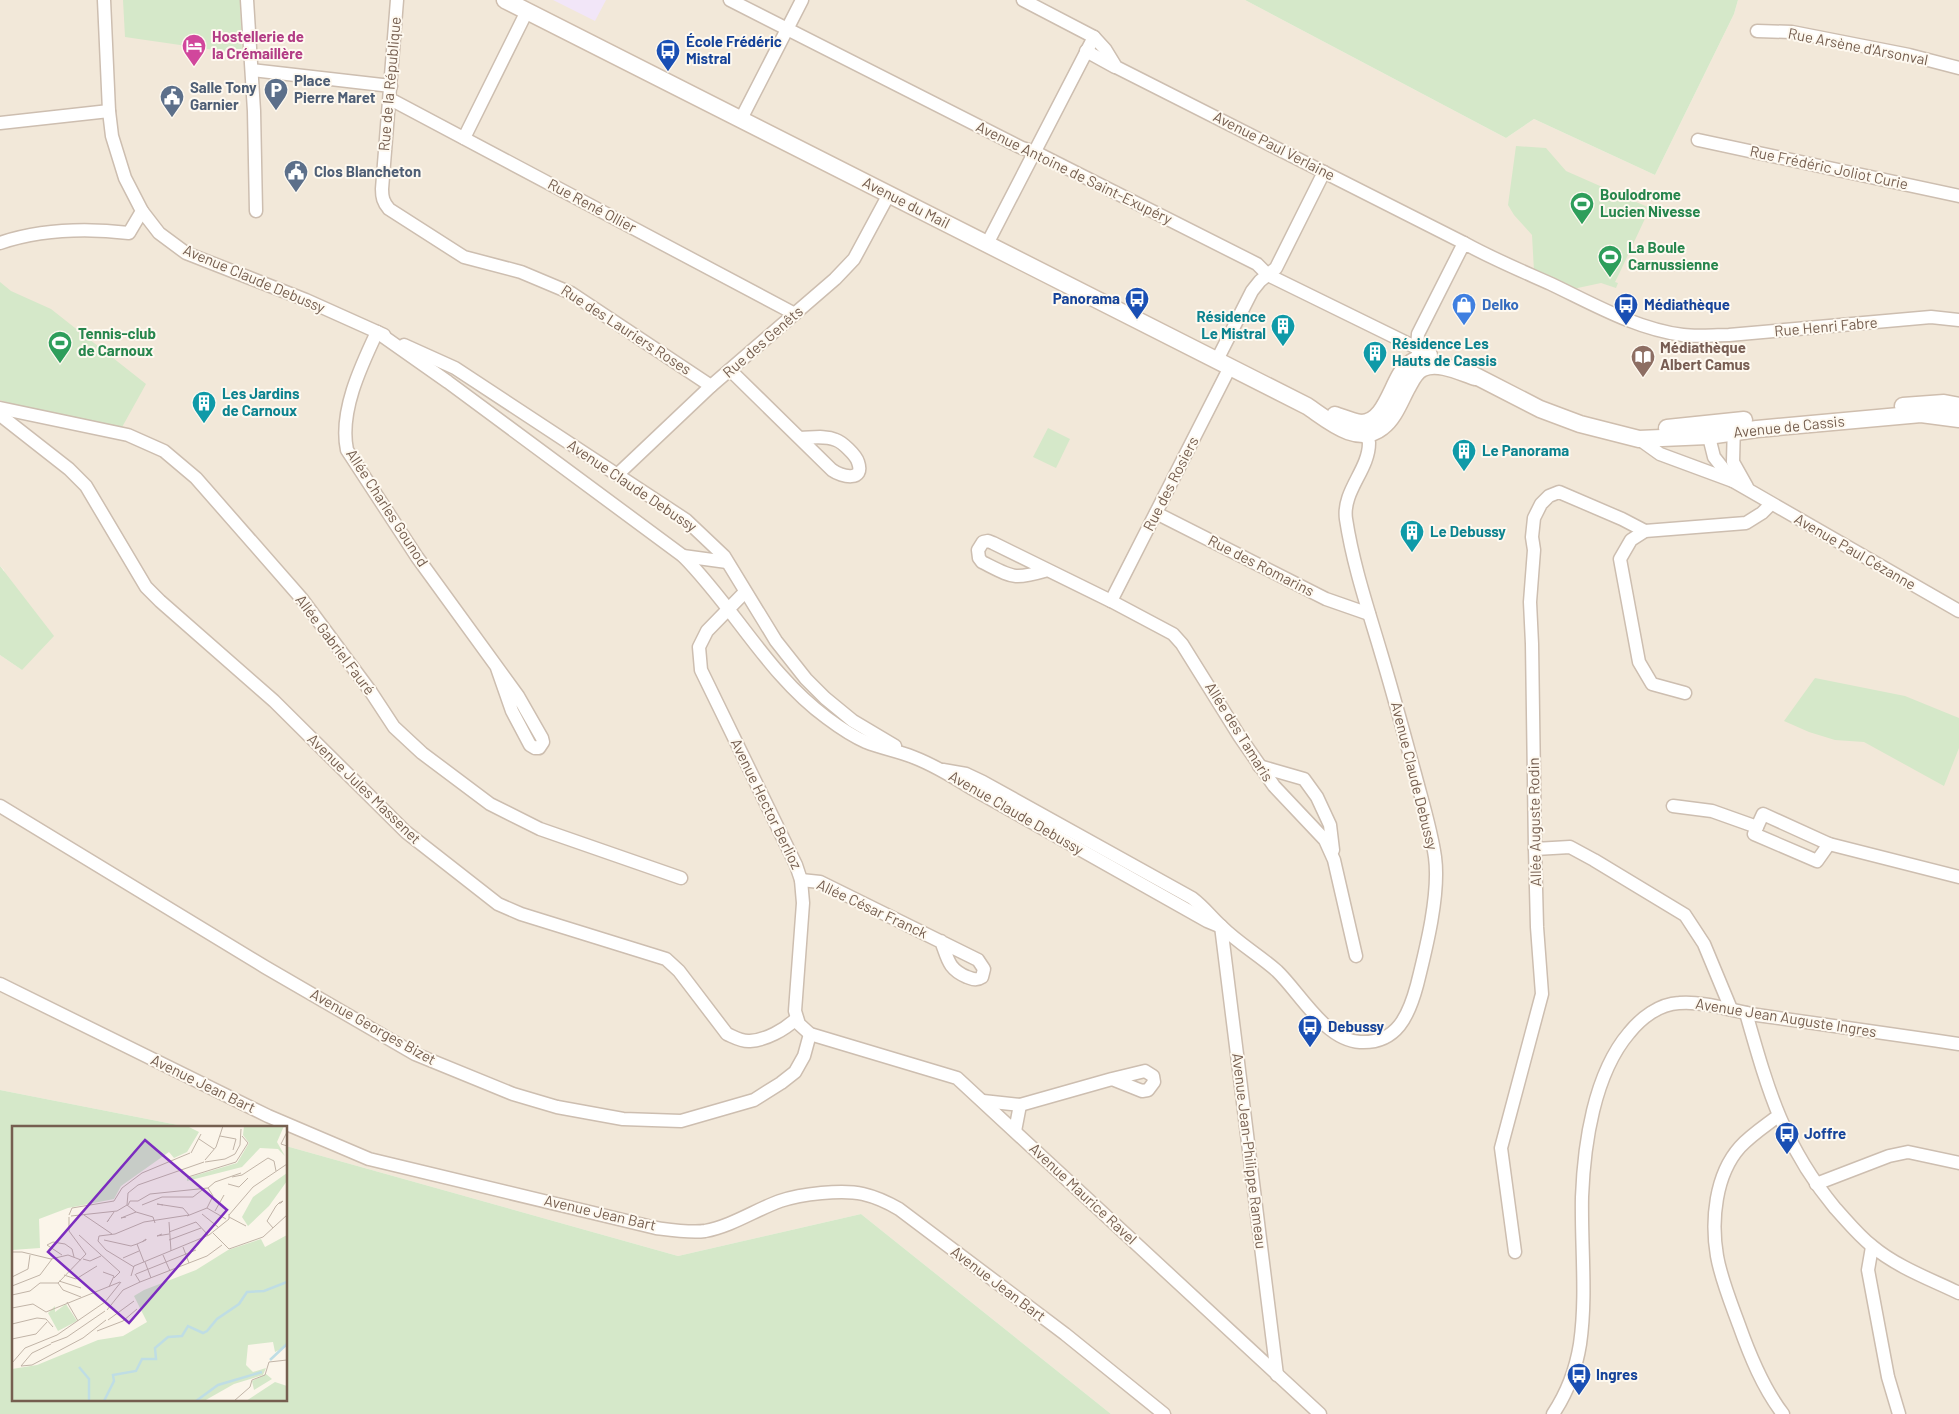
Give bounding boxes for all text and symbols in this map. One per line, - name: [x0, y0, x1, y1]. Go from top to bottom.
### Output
- street label: Rue de la République: [374, 16, 404, 152]
- street label: Rue Arsène d'Arsonval: [1787, 24, 1930, 68]
- place label: Hostellerie de la Crémaillère: [212, 27, 304, 62]
- place label: École Frédéric Mistral: [686, 32, 782, 67]
- hotel icon: Hostellerie de la Crémaillère: [181, 33, 207, 67]
- bus stop icon: École Frédéric Mistral: [655, 38, 681, 72]
- place label: Place Pierre Maret: [294, 71, 376, 106]
- parking icon: Place Pierre Maret: [263, 77, 289, 111]
- place label: Salle Tony Garnier: [190, 78, 257, 113]
- public building icon: Salle Tony Garnier: [159, 84, 185, 118]
- street label: Avenue Paul Verlaine: [1211, 107, 1338, 184]
- street label: Avenue Antoine de Saint-Exupéry: [973, 117, 1175, 228]
- street label: Rue Frédéric Joliot Curie: [1748, 141, 1910, 193]
- public building icon: Clos Blancheton: [283, 159, 309, 193]
- place label: Clos Blancheton: [314, 162, 421, 180]
- street label: Avenue du Mail: [860, 172, 953, 232]
- street label: Rue René Ollier: [545, 174, 640, 236]
- place label: Boulodrome Lucien Nivesse: [1600, 185, 1700, 220]
- sports icon: Boulodrome Lucien Nivesse: [1569, 191, 1595, 225]
- place label: La Boule Carnussienne: [1628, 238, 1719, 273]
- street label: Avenue Claude Debussy: [181, 240, 328, 316]
- sports icon: La Boule Carnussienne: [1597, 244, 1623, 278]
- street label: Rue des Lauriers Roses: [558, 280, 695, 378]
- bus stop icon: Panorama: [1124, 286, 1150, 320]
- place label: Panorama: [1053, 289, 1120, 307]
- shop icon: Delko: [1451, 292, 1477, 326]
- bus stop icon: Médiathèque: [1613, 292, 1639, 326]
- place label: Delko: [1482, 295, 1519, 313]
- place label: Médiathèque: [1644, 295, 1730, 313]
- street label: Rue des Genêts: [719, 302, 806, 381]
- place label: Résidence Le Mistral: [1196, 307, 1266, 342]
- building icon: Résidence Le Mistral: [1270, 313, 1296, 347]
- street label: Rue Henri Fabre: [1773, 313, 1878, 339]
- place label: Tennis-club de Carnoux: [78, 324, 156, 359]
- sports icon: Tennis-club de Carnoux: [47, 330, 73, 364]
- place label: Résidence Les Hauts de Cassis: [1392, 334, 1497, 369]
- place label: Médiathèque Albert Camus: [1660, 338, 1751, 373]
- building icon: Résidence Les Hauts de Cassis: [1362, 340, 1388, 374]
- library icon: Médiathèque Albert Camus: [1630, 344, 1656, 378]
- place label: Les Jardins de Carnoux: [222, 384, 300, 419]
- building icon: Les Jardins de Carnoux: [191, 390, 217, 424]
- street label: Avenue de Cassis: [1732, 411, 1845, 441]
- street label: Rue des Rosiers: [1139, 433, 1202, 534]
- street label: Avenue Claude Debussy: [564, 435, 701, 535]
- building icon: Le Panorama: [1451, 438, 1477, 472]
- place label: Le Panorama: [1482, 441, 1569, 459]
- street label: Allée Charles Gounod: [343, 445, 433, 570]
- street label: Avenue Paul Cézanne: [1792, 509, 1919, 593]
- building icon: Le Debussy: [1399, 519, 1425, 553]
- place label: Le Debussy: [1430, 522, 1506, 540]
- street label: Rue des Romarins: [1205, 531, 1317, 600]
- street label: Allée Gabriel Fauré: [292, 591, 379, 698]
- street label: Allée des Tamaris: [1202, 678, 1278, 784]
- street label: Avenue Claude Debussy: [1388, 700, 1442, 852]
- street label: Avenue Jules Massenet: [304, 729, 425, 847]
- street label: Avenue Hector Berlioz: [727, 735, 807, 872]
- street label: Allée Auguste Rodin: [1524, 757, 1544, 887]
- street label: Avenue Claude Debussy: [946, 766, 1087, 858]
- street label: Allée César Franck: [814, 875, 931, 942]
- street label: Avenue Georges Bizet: [308, 984, 439, 1068]
- street label: Avenue Jean Auguste Ingres: [1694, 994, 1878, 1040]
- bus stop icon: Debussy: [1297, 1014, 1323, 1048]
- place label: Debussy: [1328, 1017, 1385, 1035]
- street label: Avenue Jean Bart: [148, 1050, 259, 1116]
- street label: Avenue Jean-Philippe Rameau: [1229, 1052, 1271, 1250]
- bus stop icon: Joffre: [1774, 1121, 1800, 1155]
- place label: Joffre: [1804, 1124, 1846, 1142]
- inset map: [12, 1126, 288, 1402]
- street label: Avenue Maurice Ravel: [1026, 1139, 1141, 1248]
- street label: Avenue Jean Bart: [543, 1190, 658, 1234]
- street label: Avenue Jean Bart: [948, 1242, 1050, 1325]
- bus stop icon: Ingres: [1566, 1362, 1592, 1396]
- place label: Ingres: [1596, 1365, 1638, 1383]

